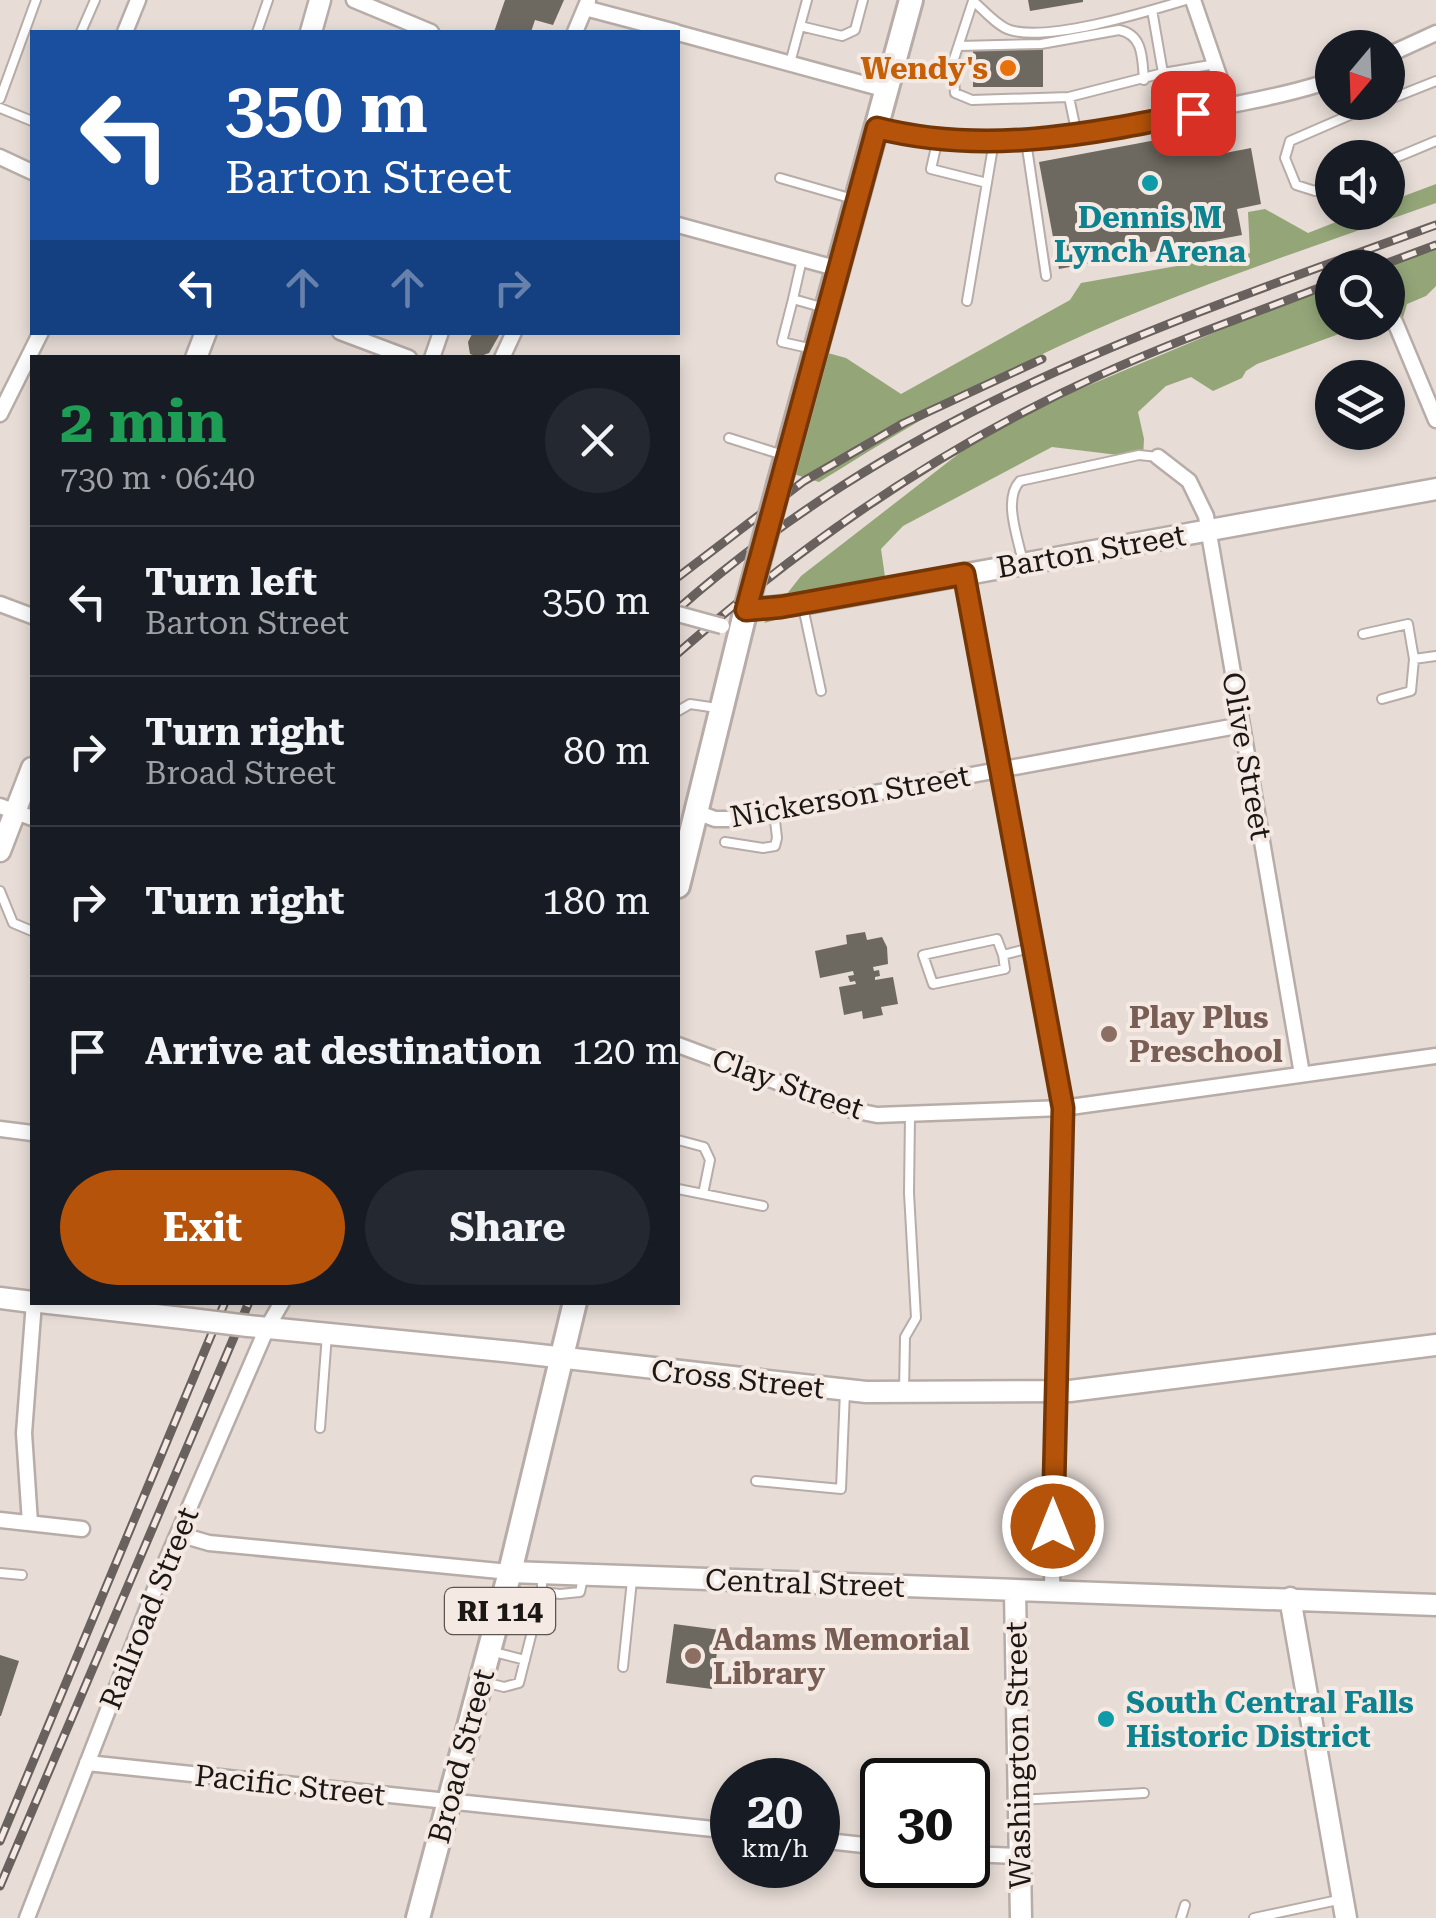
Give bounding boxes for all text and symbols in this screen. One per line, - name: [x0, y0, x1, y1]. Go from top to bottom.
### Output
- north arrow: [1315, 30, 1405, 120]
- map controls: [1315, 30, 1405, 450]
- place label: Wendy's: [860, 51, 988, 86]
- marker: Wendy's: [997, 57, 1019, 79]
- text: 350 m: [225, 67, 428, 149]
- icon: left: [60, 70, 190, 200]
- pin: [1151, 71, 1236, 156]
- icon: arrive: [1166, 86, 1221, 141]
- button: sound: [1315, 140, 1405, 230]
- text: Barton Street: [225, 151, 512, 204]
- marker: Dennis M Lynch Arena: [1139, 172, 1161, 194]
- place label: Dennis M Lynch Arena: [1054, 200, 1246, 269]
- button: search: [1315, 250, 1405, 340]
- icon: left: [170, 260, 225, 315]
- icon: ahead: [275, 260, 330, 315]
- icon: ahead: [380, 260, 435, 315]
- icon: right: [485, 260, 540, 315]
- button: layers: [1315, 360, 1405, 450]
- text: 2 min: [60, 386, 227, 457]
- button: close: [545, 388, 650, 493]
- text: 730 m · 06:40: [60, 459, 255, 497]
- street label: Barton Street: [994, 517, 1188, 585]
- text: Turn left: [145, 560, 317, 604]
- icon: left: [60, 574, 115, 629]
- text: 350 m: [542, 579, 650, 623]
- text: Barton Street: [145, 604, 349, 642]
- street label: Olive Street: [1215, 669, 1279, 843]
- text: Turn right: [145, 710, 344, 754]
- icon: right: [60, 724, 115, 779]
- text: 80 m: [563, 729, 650, 773]
- text: Broad Street: [145, 754, 336, 792]
- street label: Nickerson Street: [727, 758, 973, 834]
- icon: right: [60, 874, 115, 929]
- text: Turn right: [145, 879, 344, 923]
- text: 180 m: [542, 879, 650, 923]
- place label: Play Plus Preschool: [1129, 1000, 1283, 1069]
- marker: Play Plus Preschool: [1098, 1023, 1120, 1045]
- icon: arrive: [60, 1024, 115, 1079]
- text: Arrive at destination: [145, 1029, 541, 1073]
- text: 120 m: [571, 1029, 680, 1073]
- street label: Clay Street: [708, 1042, 868, 1126]
- button: Exit: [60, 1170, 345, 1285]
- button: Share: [365, 1170, 650, 1285]
- street label: Cross Street: [650, 1352, 826, 1406]
- position arrow: [1001, 1474, 1105, 1578]
- street label: Railroad Street: [93, 1502, 205, 1714]
- street label: Central Street: [705, 1562, 905, 1604]
- road number: RI 114: [445, 1588, 555, 1634]
- street label: Washington Street: [998, 1621, 1038, 1889]
- place label: Adams Memorial Library: [713, 1622, 970, 1691]
- marker: Adams Memorial Library: [682, 1645, 704, 1667]
- street label: Broad Street: [421, 1665, 501, 1847]
- place label: South Central Falls Historic District: [1126, 1685, 1414, 1754]
- marker: South Central Falls Historic District: [1095, 1708, 1117, 1730]
- street label: Pacific Street: [193, 1758, 387, 1812]
- speed limit sign: 30: [860, 1758, 990, 1888]
- text: 20: [747, 1782, 803, 1840]
- text: km/h: [742, 1834, 808, 1863]

